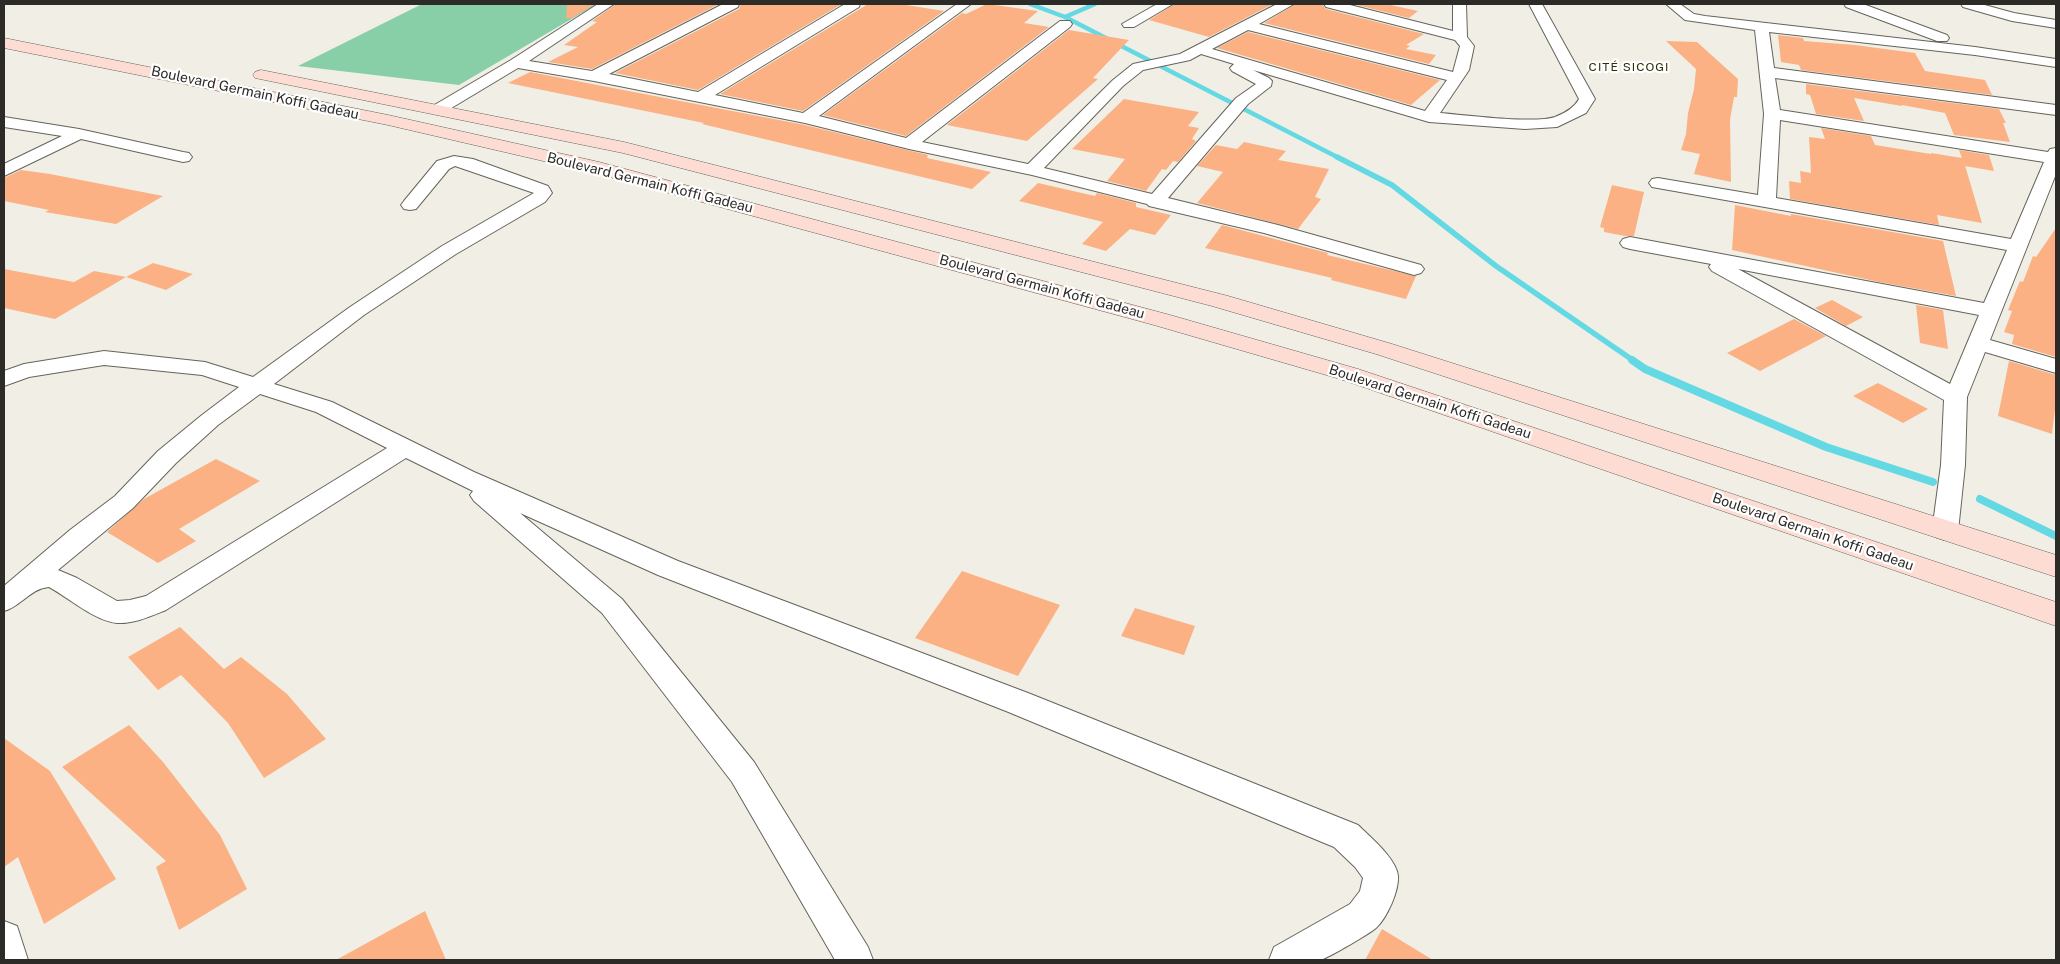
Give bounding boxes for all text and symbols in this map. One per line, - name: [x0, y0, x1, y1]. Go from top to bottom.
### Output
- district label: CITÉ SICOGI: [1587, 60, 1671, 74]
- street label: Boulevard Germain Koffi Gadeau: [150, 63, 360, 123]
- street label: Boulevard Germain Koffi Gadeau: [545, 149, 755, 217]
- street label: Boulevard Germain Koffi Gadeau: [937, 251, 1147, 323]
- street label: Boulevard Germain Koffi Gadeau: [1327, 361, 1533, 443]
- street label: Boulevard Germain Koffi Gadeau: [1710, 490, 1916, 574]

